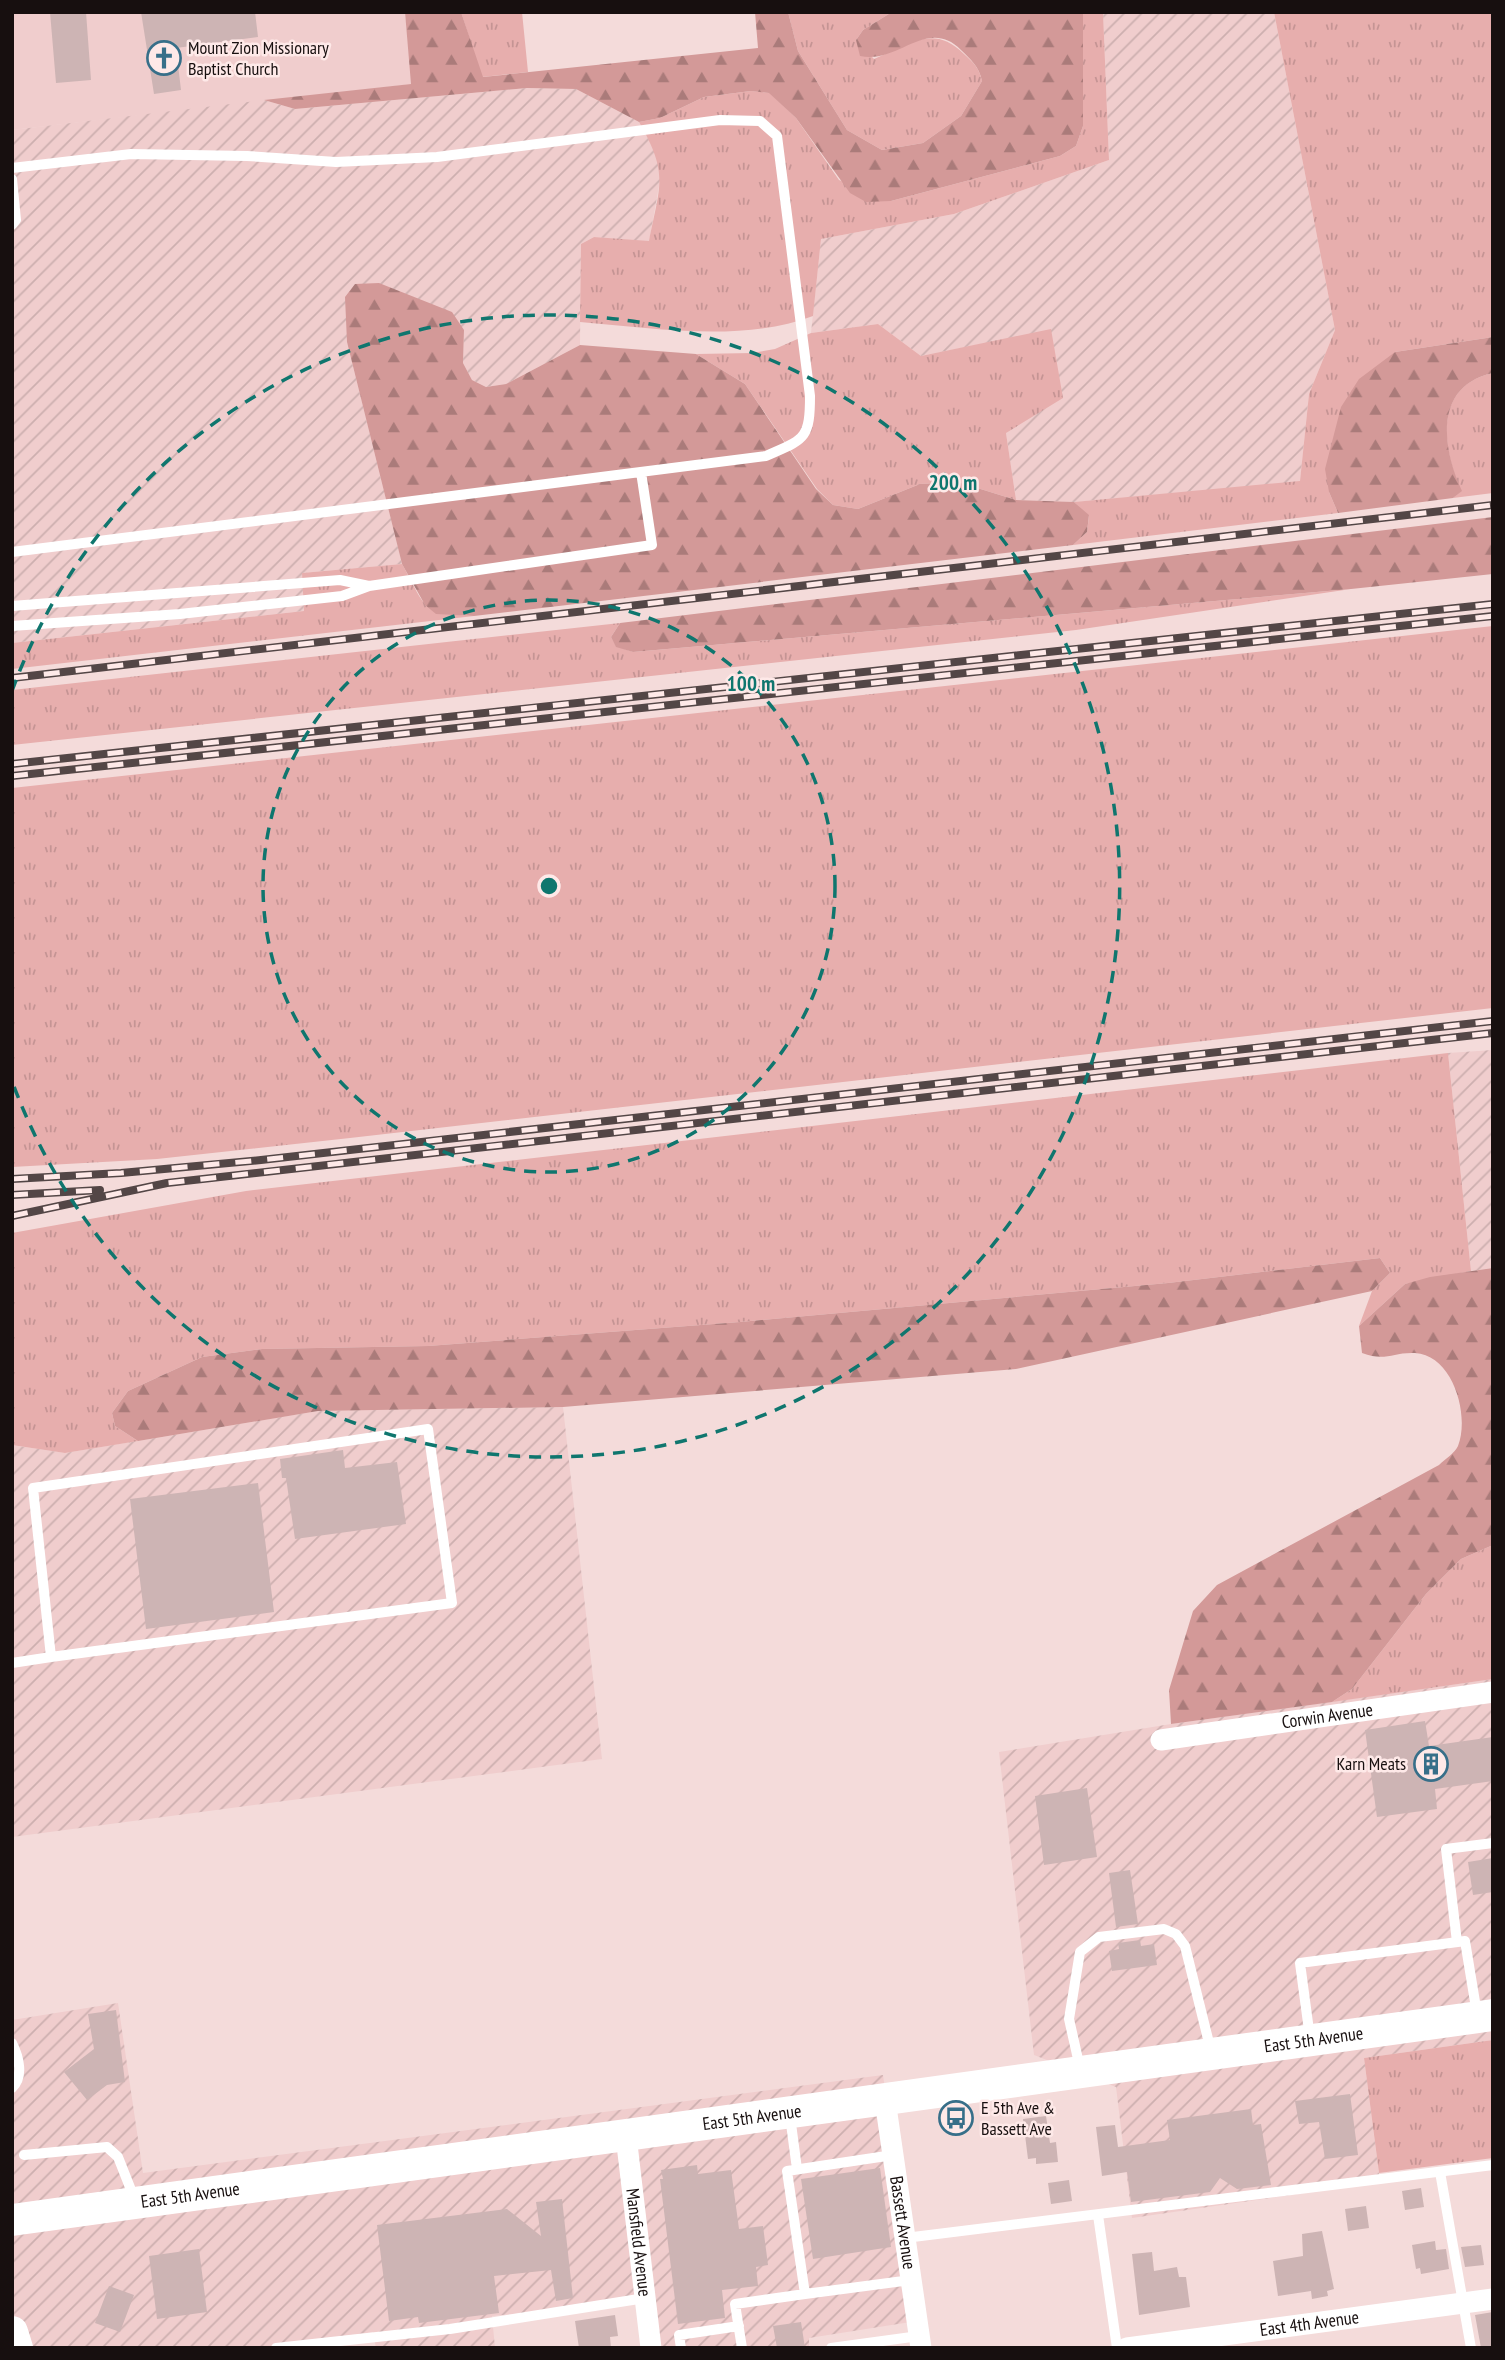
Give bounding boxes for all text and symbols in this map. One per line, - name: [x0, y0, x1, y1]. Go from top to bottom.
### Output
- place label: Mount Zion Missionary Baptist Church: [188, 36, 329, 80]
- church icon: Mount Zion Missionary Baptist Church: [145, 39, 183, 77]
- text: 200 m: [929, 469, 977, 496]
- text: 100 m: [727, 670, 775, 697]
- centre of rings: [537, 874, 561, 898]
- street label: Corwin Avenue: [1280, 1698, 1374, 1733]
- building icon: Karn Meats: [1412, 1745, 1450, 1783]
- place label: Karn Meats: [1337, 1752, 1406, 1775]
- street label: East 5th Avenue: [1263, 2021, 1364, 2058]
- place label: E 5th Ave & Bassett Ave: [981, 2096, 1055, 2140]
- street label: East 5th Avenue: [701, 2099, 803, 2135]
- bus stop icon: E 5th Ave & Bassett Ave: [937, 2099, 975, 2137]
- street label: Bassett Avenue: [885, 2174, 921, 2271]
- street label: East 5th Avenue: [139, 2177, 241, 2213]
- street label: Mansfield Avenue: [621, 2187, 657, 2298]
- street label: East 4th Avenue: [1258, 2305, 1360, 2341]

